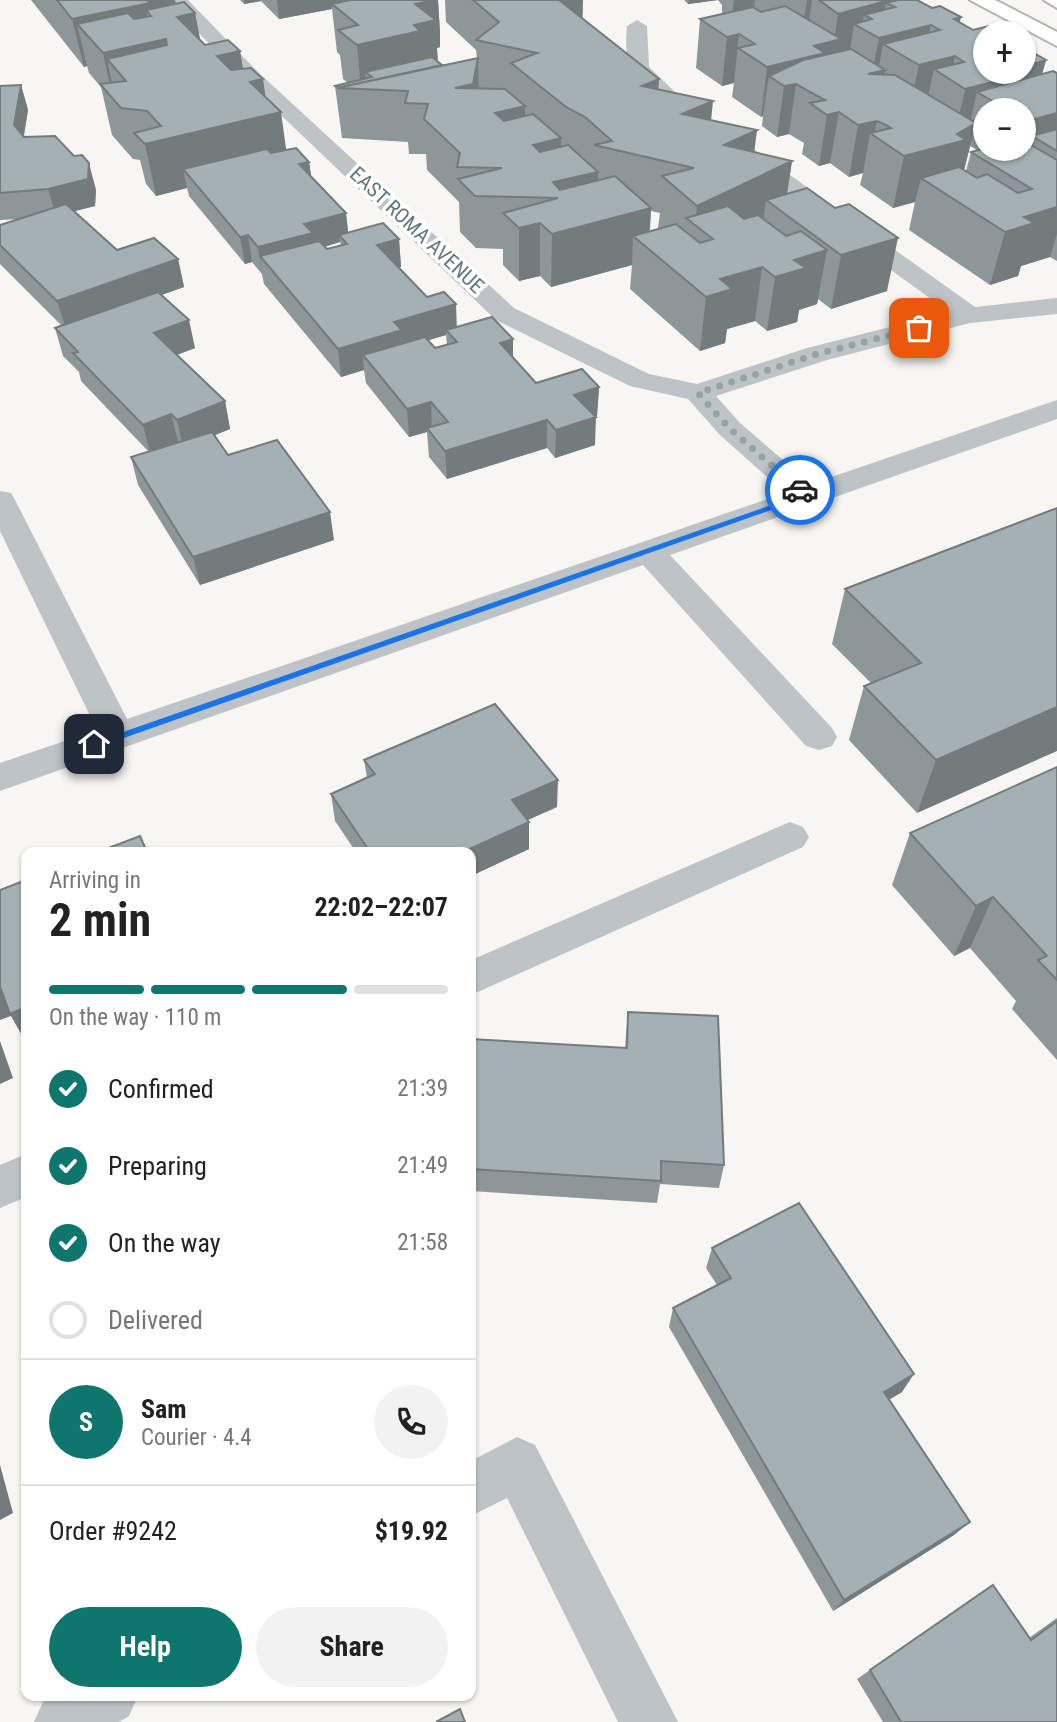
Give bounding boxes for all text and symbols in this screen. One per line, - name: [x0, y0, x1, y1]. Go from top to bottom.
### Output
- map controls: [973, 21, 1036, 161]
- button: +: [973, 21, 1036, 84]
- button: −: [973, 98, 1036, 161]
- street label: EAST ROMA AVENUE: [345, 162, 489, 298]
- pin: [889, 298, 949, 358]
- icon: bag: [900, 309, 938, 347]
- courier: [765, 455, 835, 525]
- icon: car: [781, 471, 819, 509]
- pin: [64, 714, 124, 774]
- icon: home: [75, 725, 113, 763]
- text: Arriving in: [49, 867, 141, 894]
- text: 22:02–22:07: [314, 892, 448, 922]
- text: 2 min: [49, 893, 151, 947]
- text: On the way · 110 m: [49, 1004, 221, 1031]
- icon: check: [49, 1070, 87, 1108]
- text: Confirmed: [108, 1074, 214, 1104]
- text: 21:39: [397, 1075, 448, 1102]
- icon: check: [49, 1147, 87, 1185]
- text: Preparing: [108, 1151, 207, 1181]
- text: 21:49: [397, 1152, 448, 1179]
- icon: check: [49, 1224, 87, 1262]
- text: On the way: [108, 1228, 221, 1258]
- text: 21:58: [397, 1229, 448, 1256]
- text: Delivered: [108, 1305, 203, 1335]
- button: phone: [374, 1385, 448, 1459]
- text: Sam: [141, 1394, 187, 1424]
- text: S: [79, 1407, 93, 1437]
- text: Courier · 4.4: [141, 1424, 252, 1451]
- text: Order #9242: [49, 1516, 177, 1546]
- text: $19.92: [375, 1516, 448, 1546]
- button: Help: [49, 1607, 242, 1687]
- button: Share: [256, 1607, 448, 1687]

